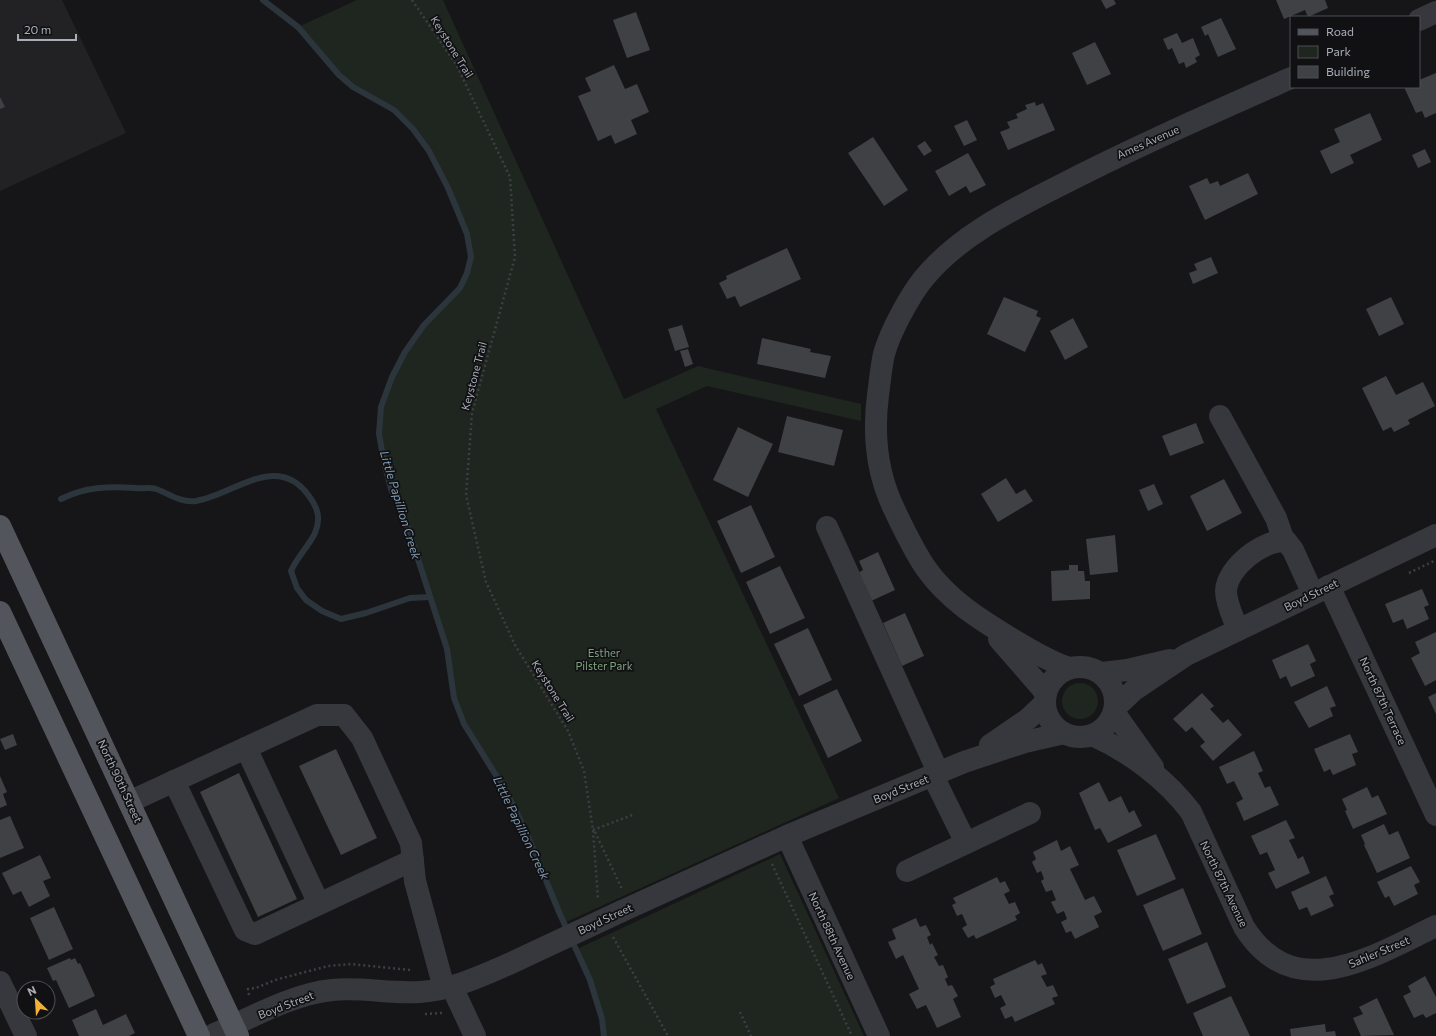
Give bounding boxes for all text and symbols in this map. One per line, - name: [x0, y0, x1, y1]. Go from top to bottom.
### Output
- street label: Keystone Trail: [428, 13, 477, 80]
- scale bar: [18, 16, 76, 42]
- legend: [1290, 16, 1420, 88]
- text: 20 m: [24, 22, 51, 36]
- text: Road: [1326, 24, 1354, 38]
- text: Park: [1326, 44, 1352, 58]
- text: Building: [1326, 64, 1370, 78]
- street label: Ames Avenue: [1115, 122, 1181, 161]
- street label: Keystone Trail: [458, 340, 489, 411]
- water label: Little Papillion Creek: [378, 449, 424, 561]
- street label: Boyd Street: [1282, 576, 1340, 613]
- park label: Esther Pilster Park: [575, 646, 633, 672]
- street label: North 87th Terrace: [1357, 655, 1410, 747]
- street label: Keystone Trail: [529, 657, 578, 724]
- street label: North 90th Street: [96, 737, 146, 825]
- street label: Boyd Street: [871, 771, 931, 806]
- water label: Little Papillion Creek: [491, 774, 553, 882]
- street label: North 87th Avenue: [1198, 839, 1251, 929]
- street label: North 88th Avenue: [806, 890, 859, 982]
- street label: Boyd Street: [575, 900, 635, 937]
- street label: Sahler Street: [1346, 933, 1412, 970]
- north arrow: [16, 980, 56, 1020]
- text: N: [25, 983, 38, 998]
- street label: Boyd Street: [256, 988, 316, 1021]

